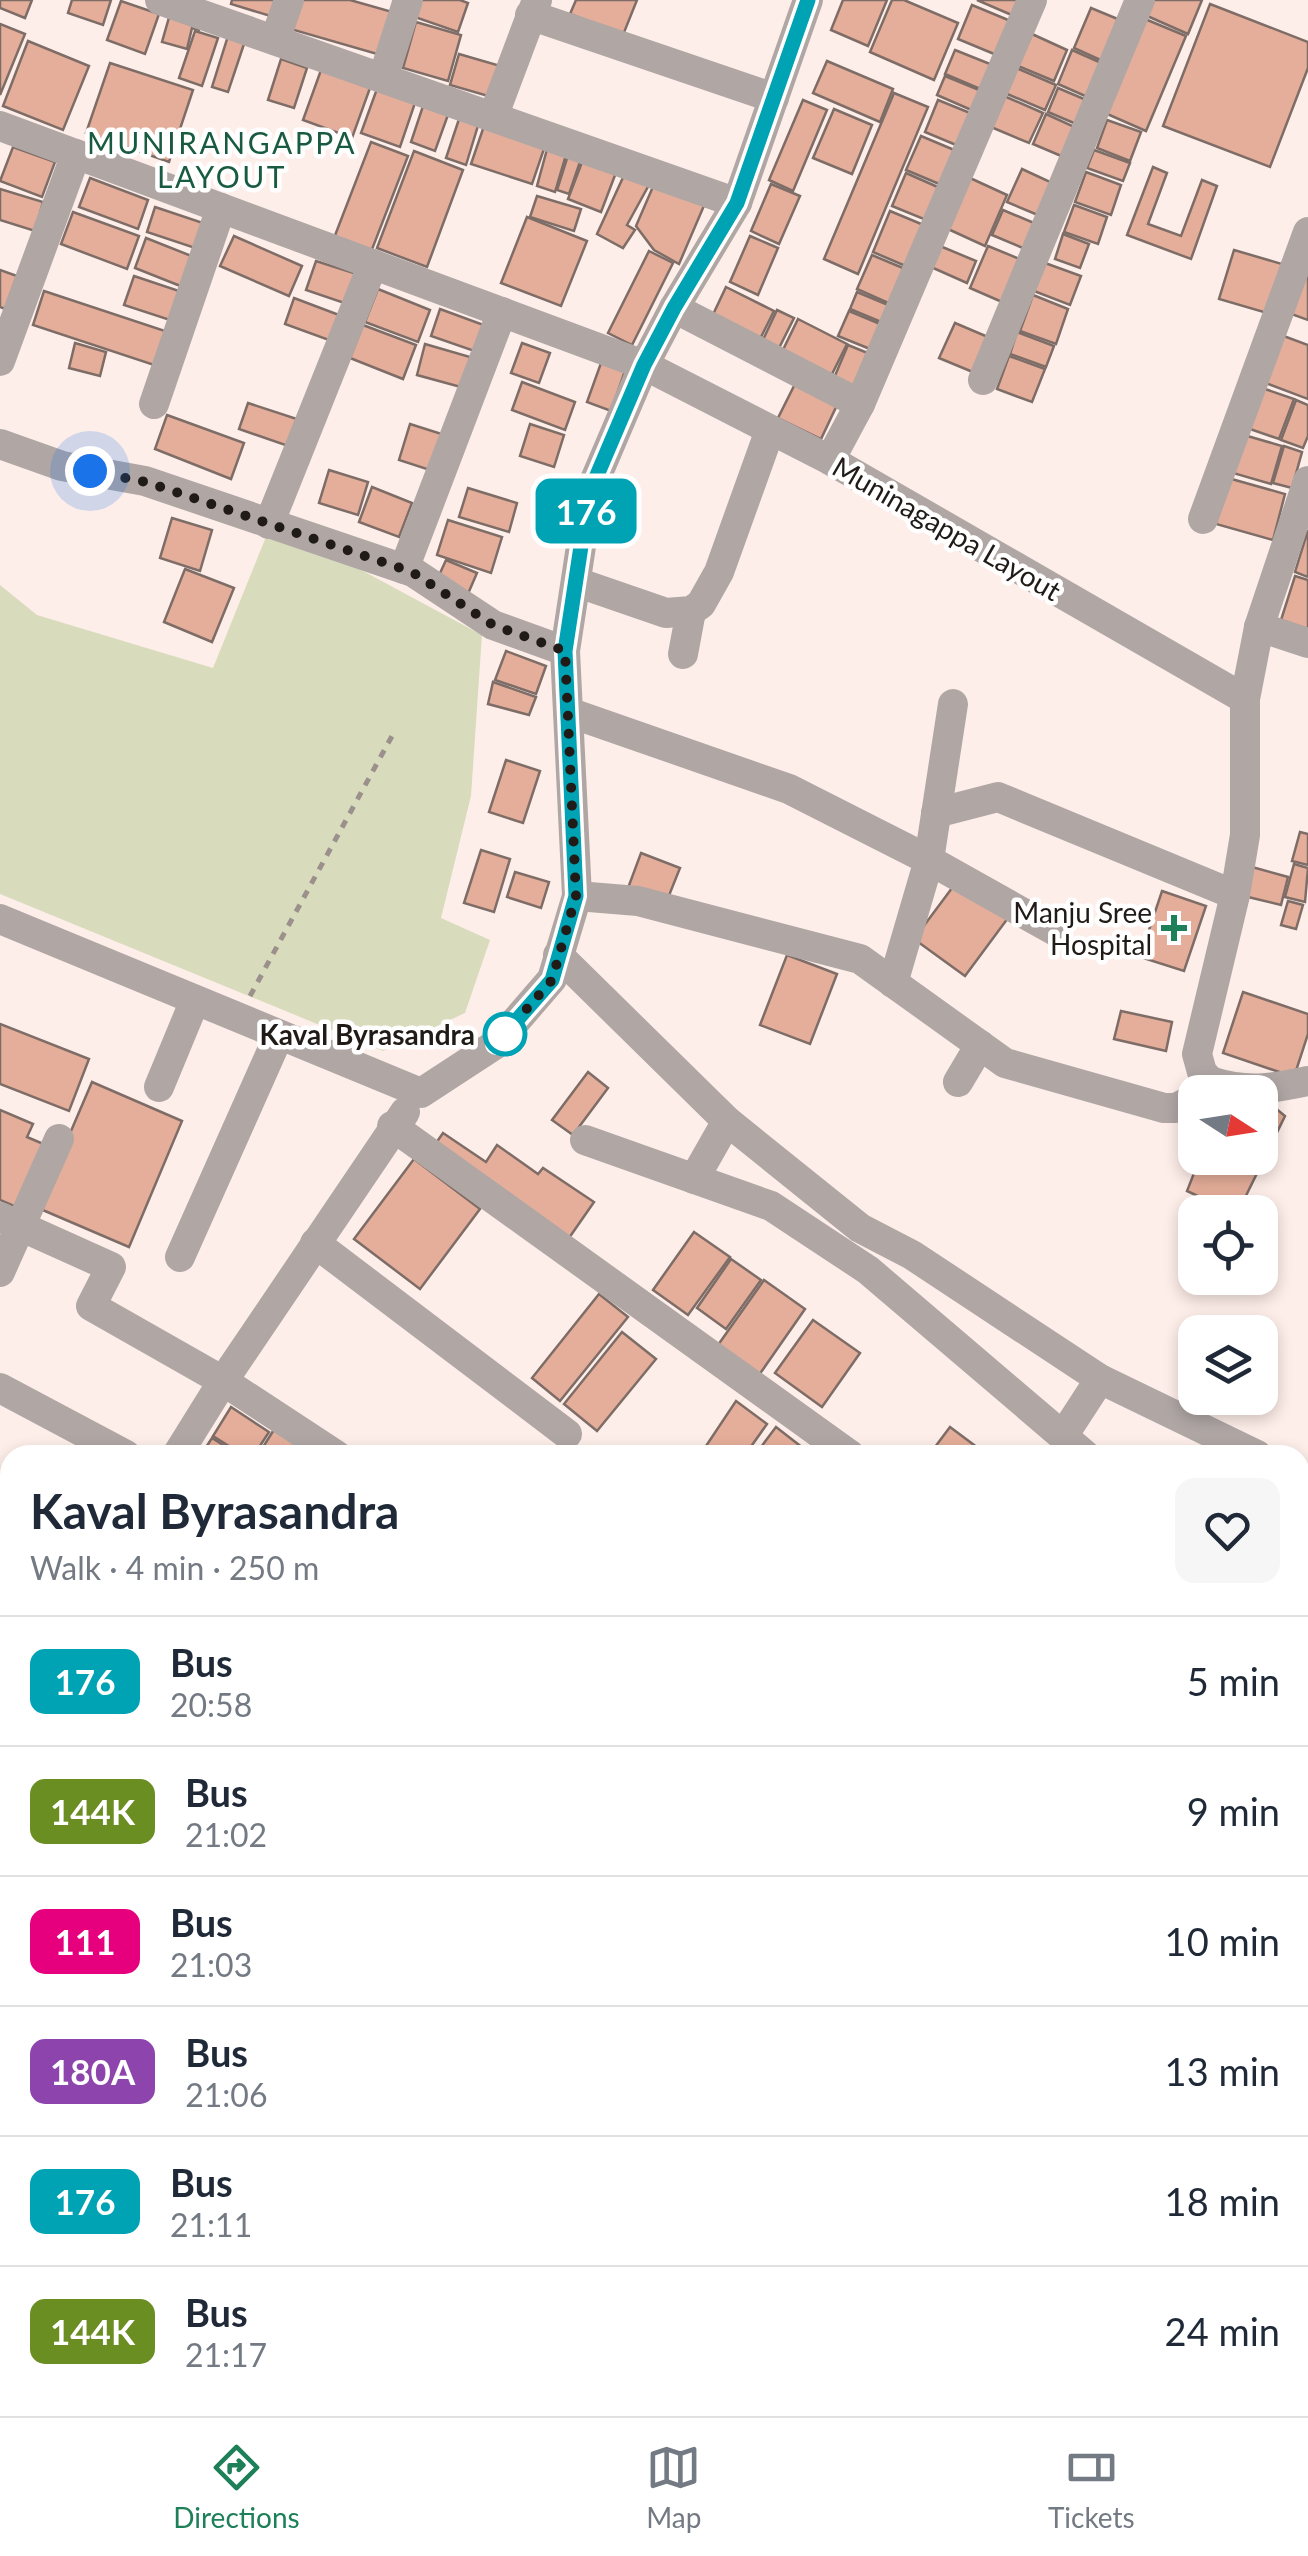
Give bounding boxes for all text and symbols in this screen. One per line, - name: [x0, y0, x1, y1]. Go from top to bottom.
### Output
- district label: MUNIRANGAPPA LAYOUT: [87, 124, 357, 194]
- your location: [65, 446, 115, 496]
- street label: Muninagappa Layout: [827, 449, 1067, 607]
- line badge: 176: [528, 478, 644, 544]
- text: 176: [556, 490, 616, 532]
- place label: Manju Sree Hospital: [1013, 895, 1152, 961]
- marker: Manju Sree Hospital: [1161, 915, 1187, 941]
- marker: Kaval Byrasandra: [484, 1013, 526, 1055]
- place label: Kaval Byrasandra: [260, 1017, 475, 1051]
- north arrow: [1178, 1075, 1278, 1175]
- map controls: [1178, 1075, 1278, 1415]
- button: locate: [1178, 1195, 1278, 1295]
- button: layers: [1178, 1315, 1278, 1415]
- button: heart: [1175, 1478, 1280, 1583]
- text: Kaval Byrasandra: [30, 1482, 399, 1539]
- text: Walk · 4 min · 250 m: [30, 1548, 319, 1587]
- text: Bus: [170, 1639, 233, 1685]
- text: 5 min: [1187, 1658, 1280, 1704]
- text: 176: [55, 1660, 115, 1702]
- text: 20:58: [170, 1685, 252, 1724]
- text: Bus: [185, 1769, 248, 1815]
- text: 9 min: [1187, 1788, 1280, 1834]
- text: 144K: [50, 1790, 135, 1832]
- text: 21:02: [185, 1815, 267, 1854]
- text: Bus: [170, 1899, 233, 1945]
- text: 10 min: [1165, 1918, 1280, 1964]
- text: 111: [55, 1920, 115, 1962]
- text: 21:03: [170, 1945, 252, 1984]
- text: Bus: [185, 2029, 248, 2075]
- text: 13 min: [1165, 2048, 1280, 2094]
- text: 180A: [50, 2050, 135, 2092]
- text: 21:06: [185, 2075, 267, 2114]
- text: Bus: [170, 2159, 233, 2205]
- text: 18 min: [1165, 2178, 1280, 2224]
- text: 176: [55, 2180, 115, 2222]
- text: 21:11: [170, 2205, 252, 2244]
- text: Bus: [185, 2289, 248, 2335]
- text: 24 min: [1165, 2308, 1280, 2354]
- text: 144K: [50, 2310, 135, 2352]
- text: 21:17: [185, 2335, 267, 2374]
- tab: Directions: [173, 2440, 300, 2534]
- tab: Map: [646, 2440, 701, 2534]
- tab: Tickets: [1048, 2440, 1135, 2534]

